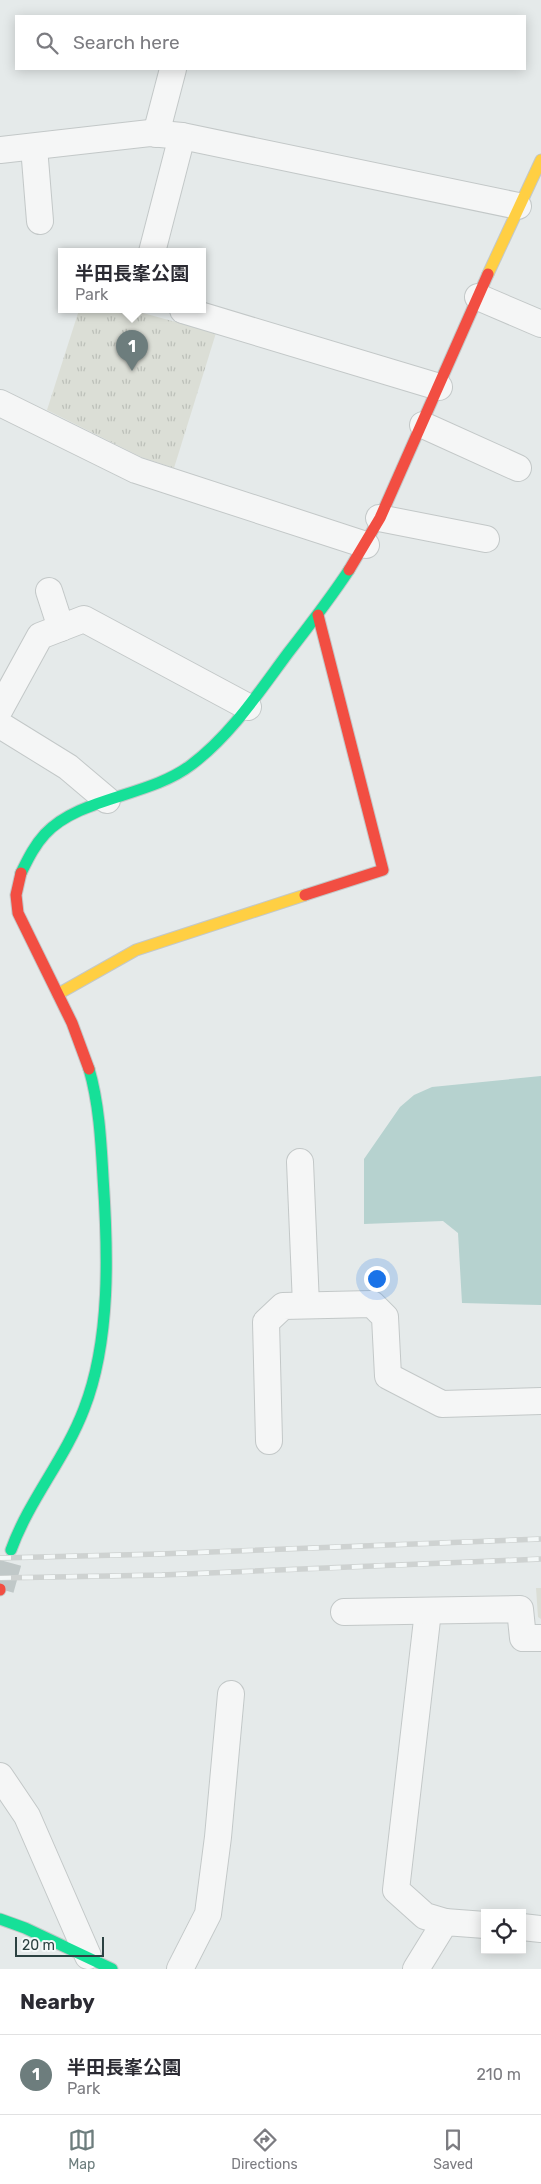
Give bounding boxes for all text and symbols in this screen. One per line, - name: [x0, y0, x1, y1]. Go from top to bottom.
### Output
- search box: [15, 15, 526, 70]
- icon: search: [33, 29, 61, 57]
- text: Search here: [73, 31, 180, 54]
- popup: [58, 248, 206, 313]
- text: 半田長峯公園: [75, 262, 189, 285]
- text: Park: [75, 285, 108, 304]
- pin: 1: [116, 330, 148, 371]
- your location: [364, 1266, 390, 1292]
- map controls: [481, 1909, 526, 1954]
- button: locate: [481, 1909, 526, 1954]
- scale bar: [15, 1934, 104, 1957]
- text: 20 m: [22, 1937, 55, 1954]
- text: Nearby: [20, 1989, 95, 2014]
- text: 半田長峯公園: [67, 2056, 181, 2079]
- text: 1: [32, 2065, 40, 2084]
- text: 210 m: [476, 2065, 521, 2084]
- text: Park: [67, 2079, 100, 2098]
- tab: Map: [68, 2126, 96, 2173]
- tab: Directions: [231, 2126, 298, 2173]
- tab: Saved: [433, 2126, 473, 2173]

